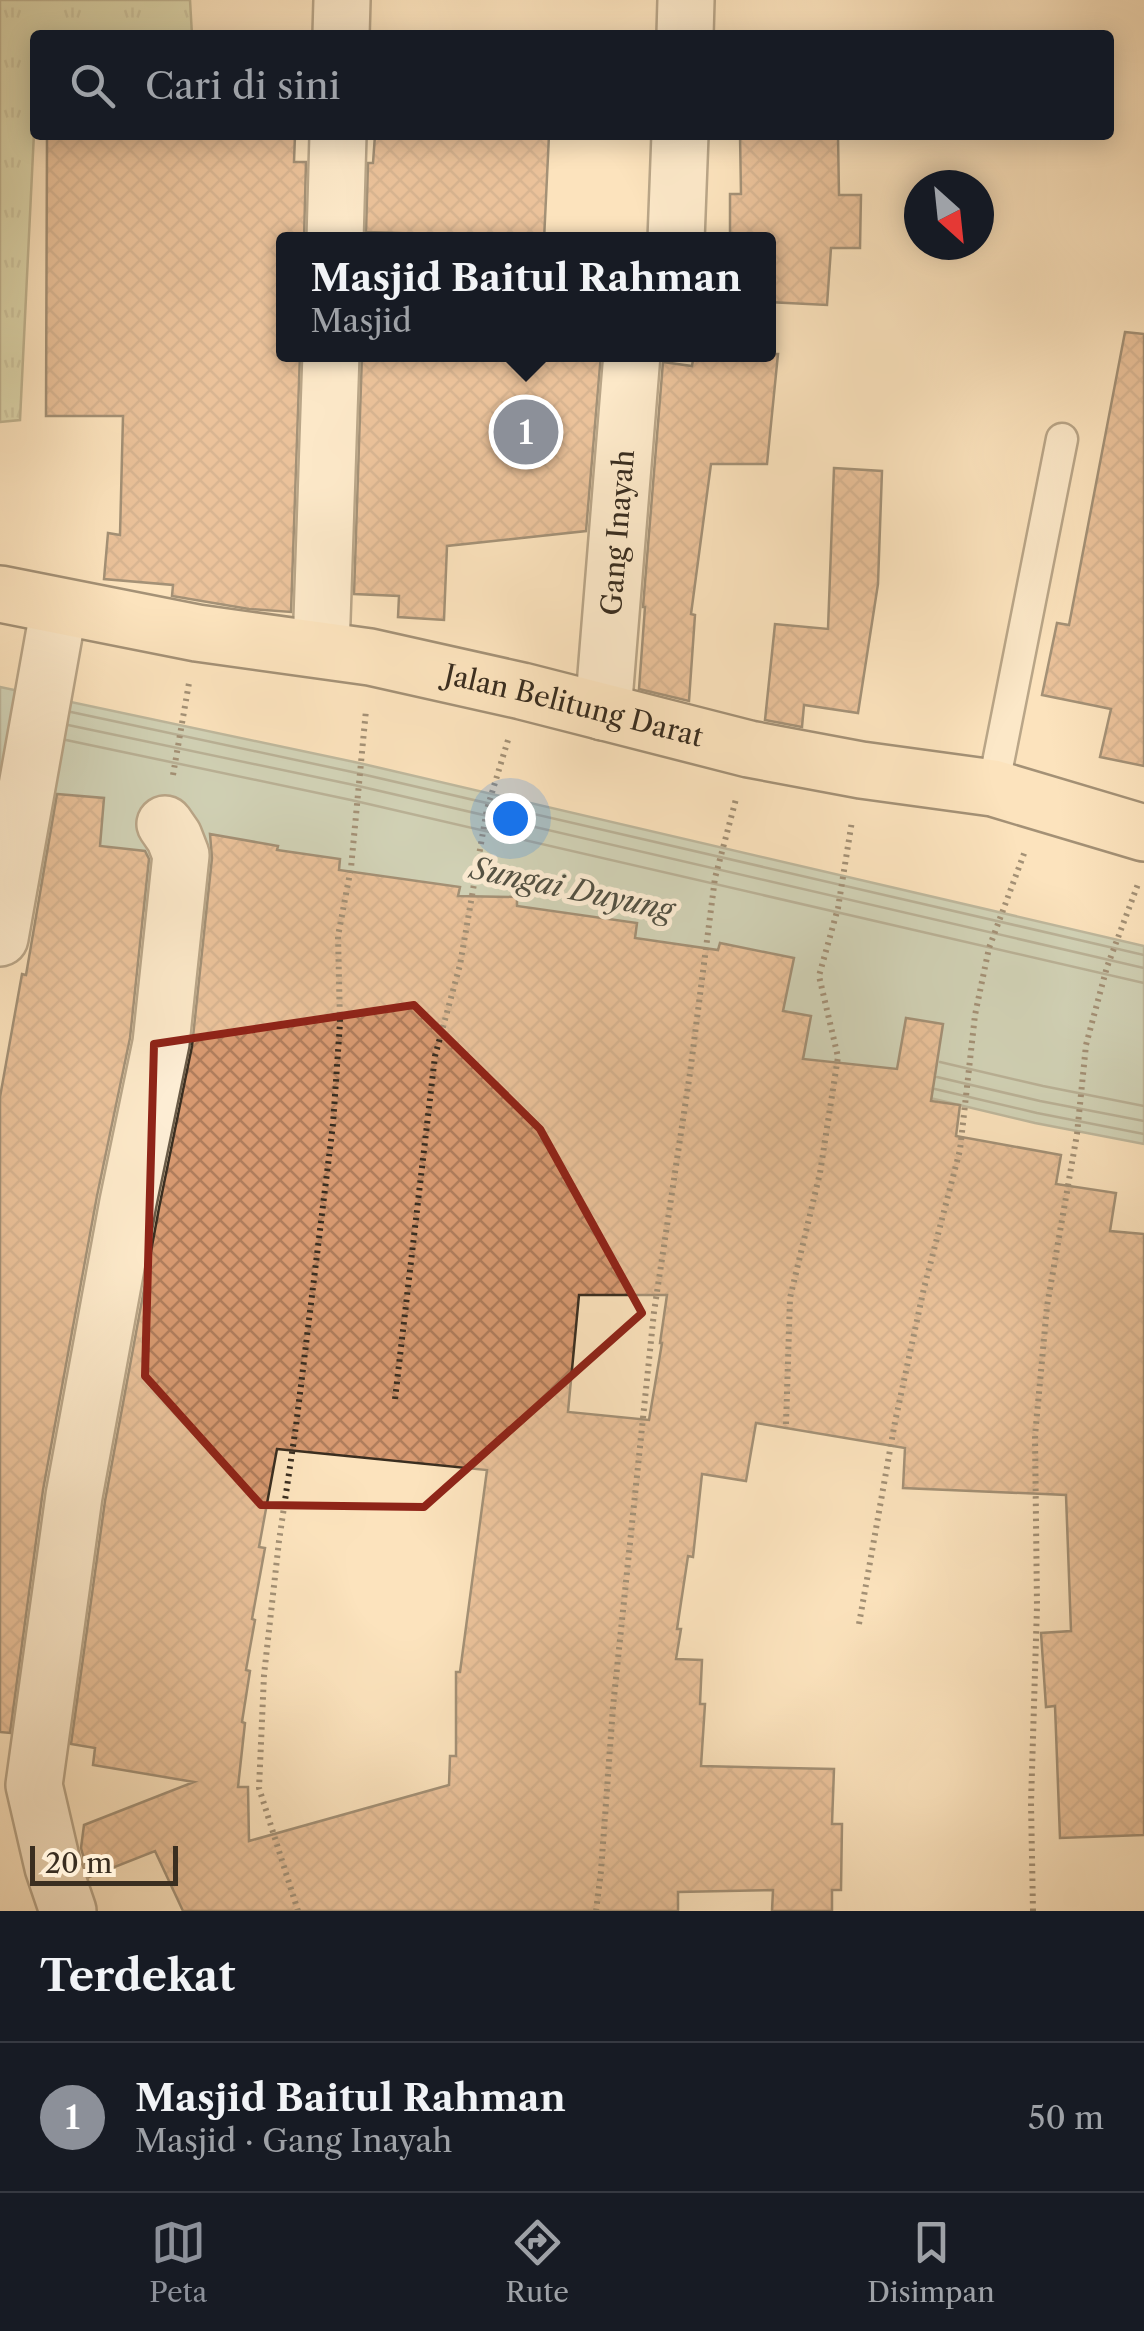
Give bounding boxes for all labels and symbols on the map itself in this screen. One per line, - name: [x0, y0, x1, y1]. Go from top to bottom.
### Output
- north arrow: [904, 170, 994, 260]
- pin: 1: [494, 394, 558, 470]
- street label: Gang Inayah: [594, 448, 641, 617]
- street label: Jalan Belitung Darat: [437, 656, 707, 754]
- your location: [485, 793, 536, 844]
- water label: Sungai Duyung: [465, 849, 680, 929]
- scale bar: [30, 1841, 178, 1886]

